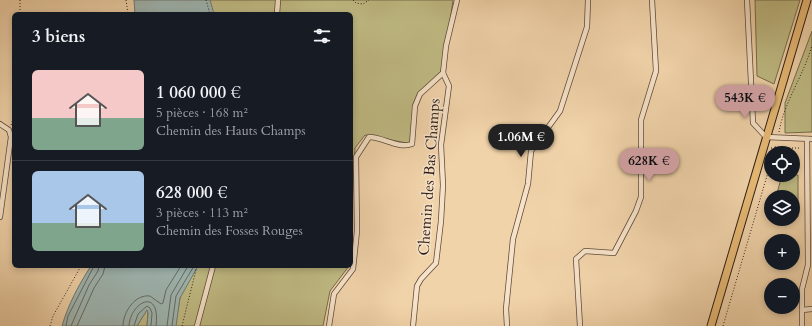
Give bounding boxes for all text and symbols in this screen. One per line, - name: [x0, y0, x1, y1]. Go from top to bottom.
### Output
- text: 3 biens: [32, 25, 85, 48]
- icon: filters: [311, 25, 333, 47]
- text: 1 060 000 €: [156, 81, 241, 104]
- pin: 543K €: [712, 85, 778, 119]
- icon: home: [64, 86, 112, 134]
- text: 543K €: [724, 89, 766, 107]
- street label: Chemin des Bas Champs: [414, 98, 444, 256]
- text: 5 pièces · 168 m²: [156, 104, 248, 122]
- text: Chemin des Hauts Champs: [156, 122, 306, 140]
- pin: 1.06M €: [484, 124, 558, 158]
- text: 1.06M €: [497, 128, 545, 146]
- map controls: [764, 146, 800, 314]
- button: locate: [764, 146, 800, 182]
- pin: 628K €: [616, 148, 682, 182]
- text: 628K €: [628, 152, 670, 170]
- text: 628 000 €: [156, 181, 228, 204]
- icon: home: [64, 187, 112, 235]
- button: layers: [764, 190, 800, 226]
- text: 3 pièces · 113 m²: [156, 204, 248, 222]
- text: Chemin des Fosses Rouges: [156, 222, 303, 240]
- button: +: [764, 234, 800, 270]
- button: −: [764, 278, 800, 314]

